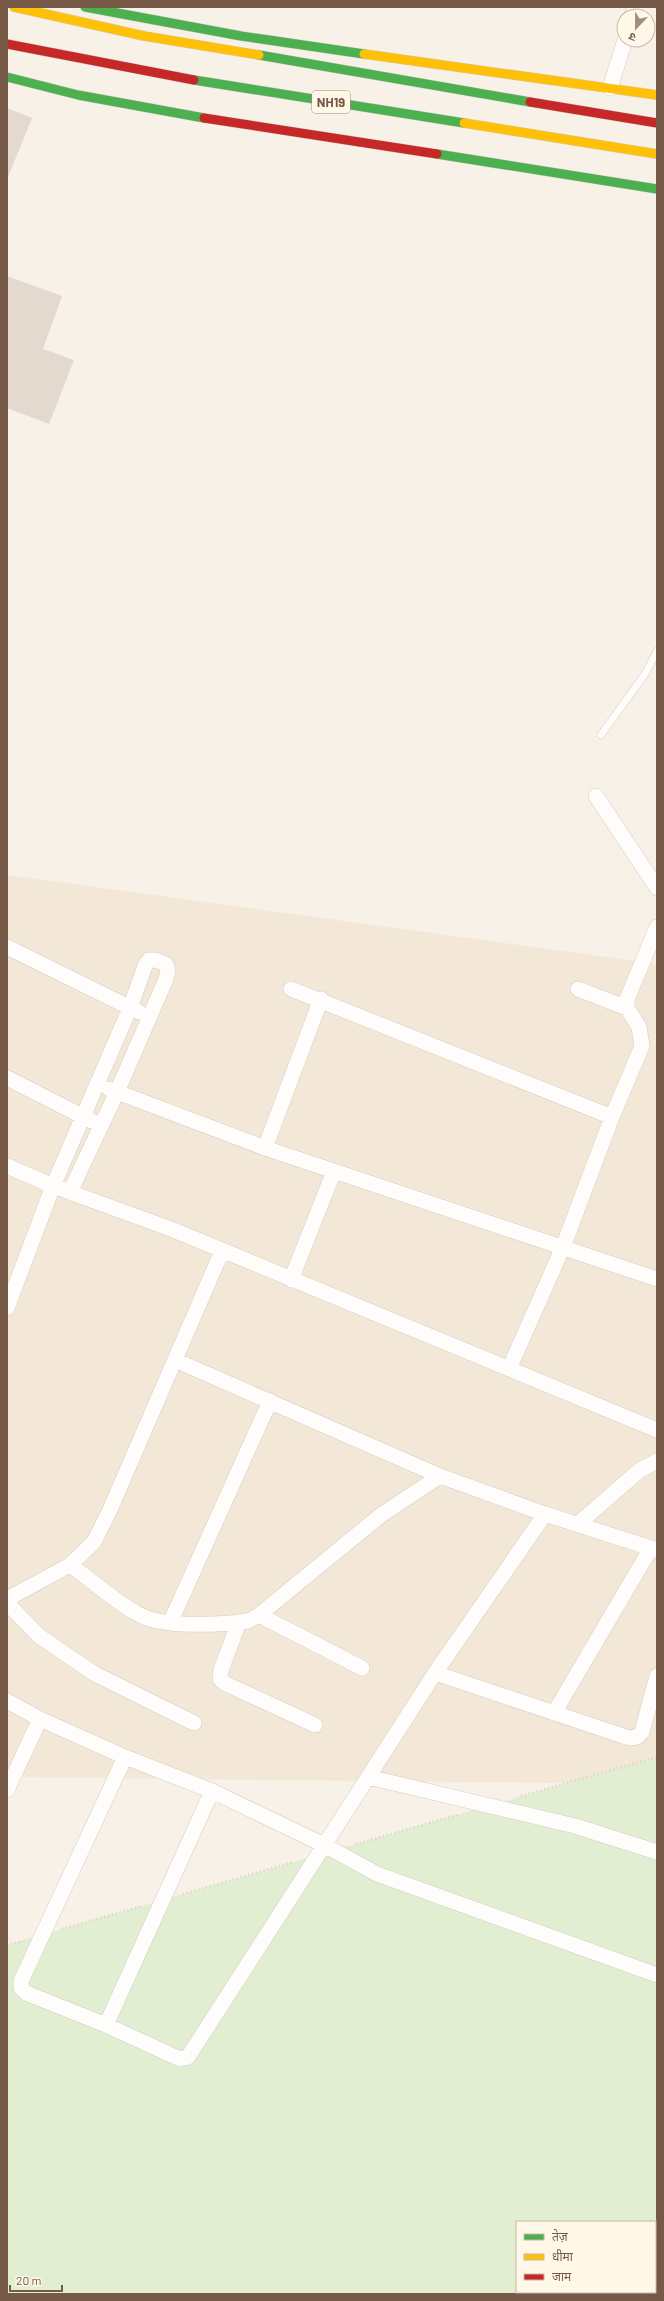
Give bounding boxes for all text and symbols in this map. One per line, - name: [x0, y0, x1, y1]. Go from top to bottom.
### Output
- north arrow: [616, 8, 656, 48]
- text: उ: [626, 30, 637, 45]
- road number: NH19: [312, 91, 350, 113]
- legend: [516, 2221, 656, 2293]
- text: तेज़: [552, 2229, 569, 2243]
- text: धीमा: [552, 2249, 574, 2263]
- scale bar: [10, 2267, 62, 2293]
- text: जाम: [552, 2269, 572, 2283]
- text: 20 m: [16, 2273, 42, 2287]

